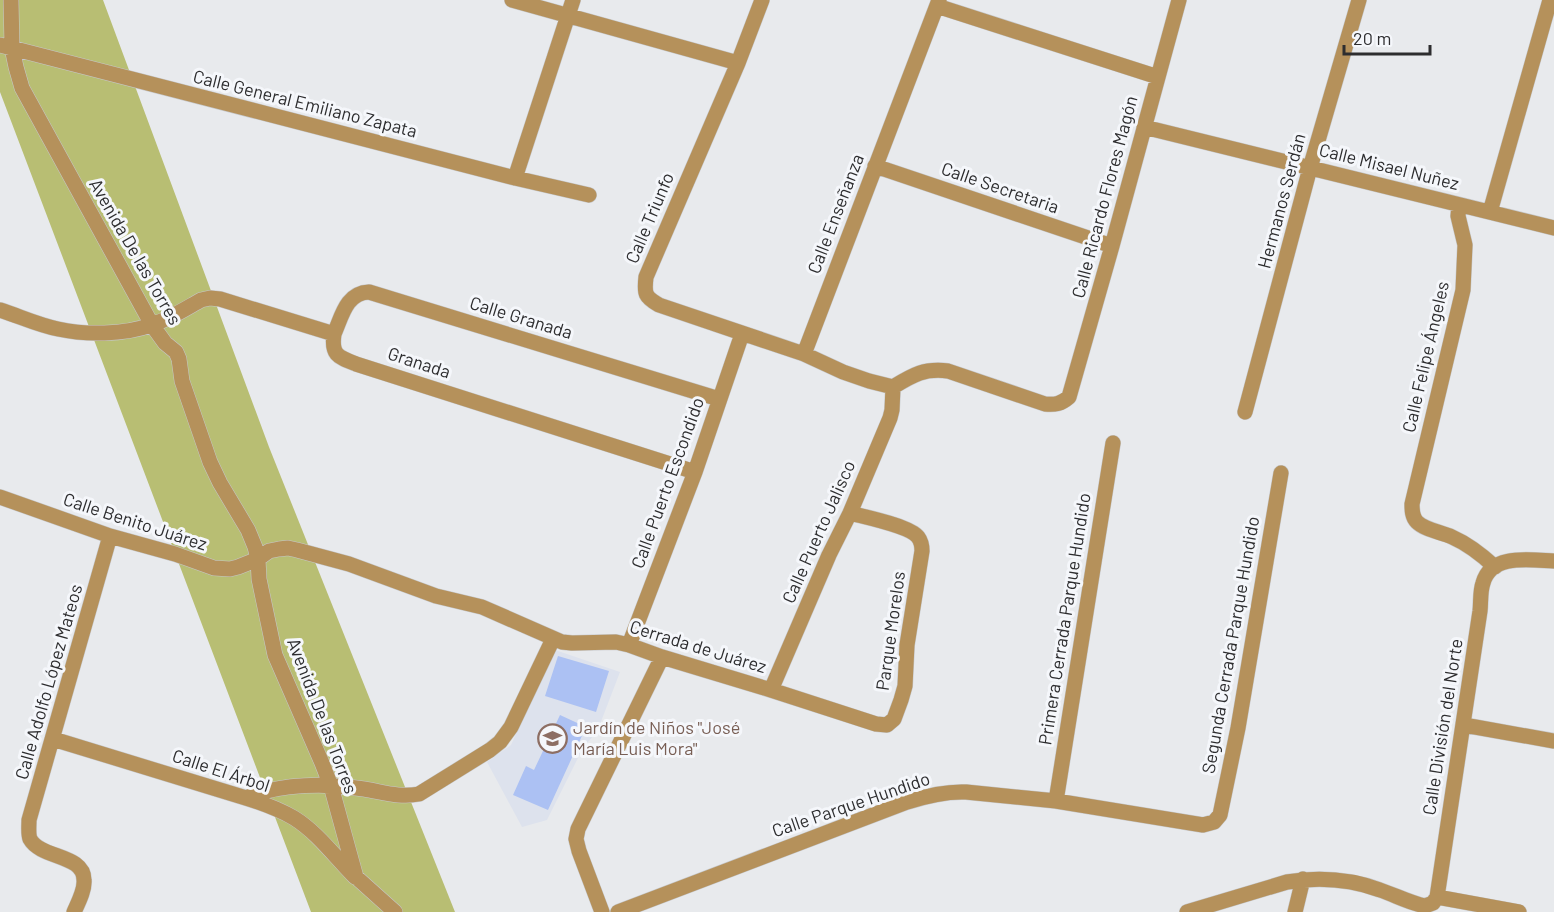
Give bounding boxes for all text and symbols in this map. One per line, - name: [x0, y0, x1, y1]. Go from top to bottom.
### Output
- scale bar: [1344, 18, 1430, 56]
- text: 20 m: [1353, 27, 1391, 49]
- street label: Calle General Emiliano Zapata: [191, 65, 419, 142]
- street label: Calle Ricardo Flores Magón: [1066, 93, 1142, 300]
- street label: Hermanos Serdán: [1252, 131, 1310, 271]
- street label: Calle Misael Nuñez: [1317, 138, 1461, 194]
- street label: Calle Enseñanza: [802, 151, 868, 276]
- street label: Calle Secretaria: [939, 157, 1062, 217]
- street label: Calle Triunfo: [620, 169, 678, 266]
- street label: Avenida De las Torres: [85, 175, 187, 328]
- street label: Calle Felipe Ángeles: [1397, 279, 1453, 434]
- street label: Calle Granada: [467, 291, 575, 343]
- street label: Granada: [385, 342, 453, 383]
- street label: Calle Puerto Escondido: [626, 394, 708, 571]
- street label: Calle Puerto Jalisco: [777, 457, 859, 606]
- street label: Calle Benito Juárez: [61, 487, 210, 555]
- street label: Primera Cerrada Parque Hundido: [1033, 491, 1095, 746]
- street label: Segunda Cerrada Parque Hundido: [1197, 514, 1264, 775]
- street label: Parque Morelos: [871, 570, 909, 692]
- street label: Calle Adolfo López Mateos: [10, 582, 86, 782]
- street label: Cerrada de Juárez: [627, 615, 769, 677]
- street label: Avenida De las Torres: [283, 635, 363, 797]
- street label: Calle División del Norte: [1417, 637, 1467, 817]
- place label: Jardín de Niños "José María Luis Mora": [573, 716, 740, 759]
- school or university icon: Jardín de Niños "José María Luis Mora": [536, 722, 568, 754]
- street label: Calle El Árbol: [170, 744, 273, 796]
- street label: Calle Parque Hundido: [769, 767, 932, 841]

